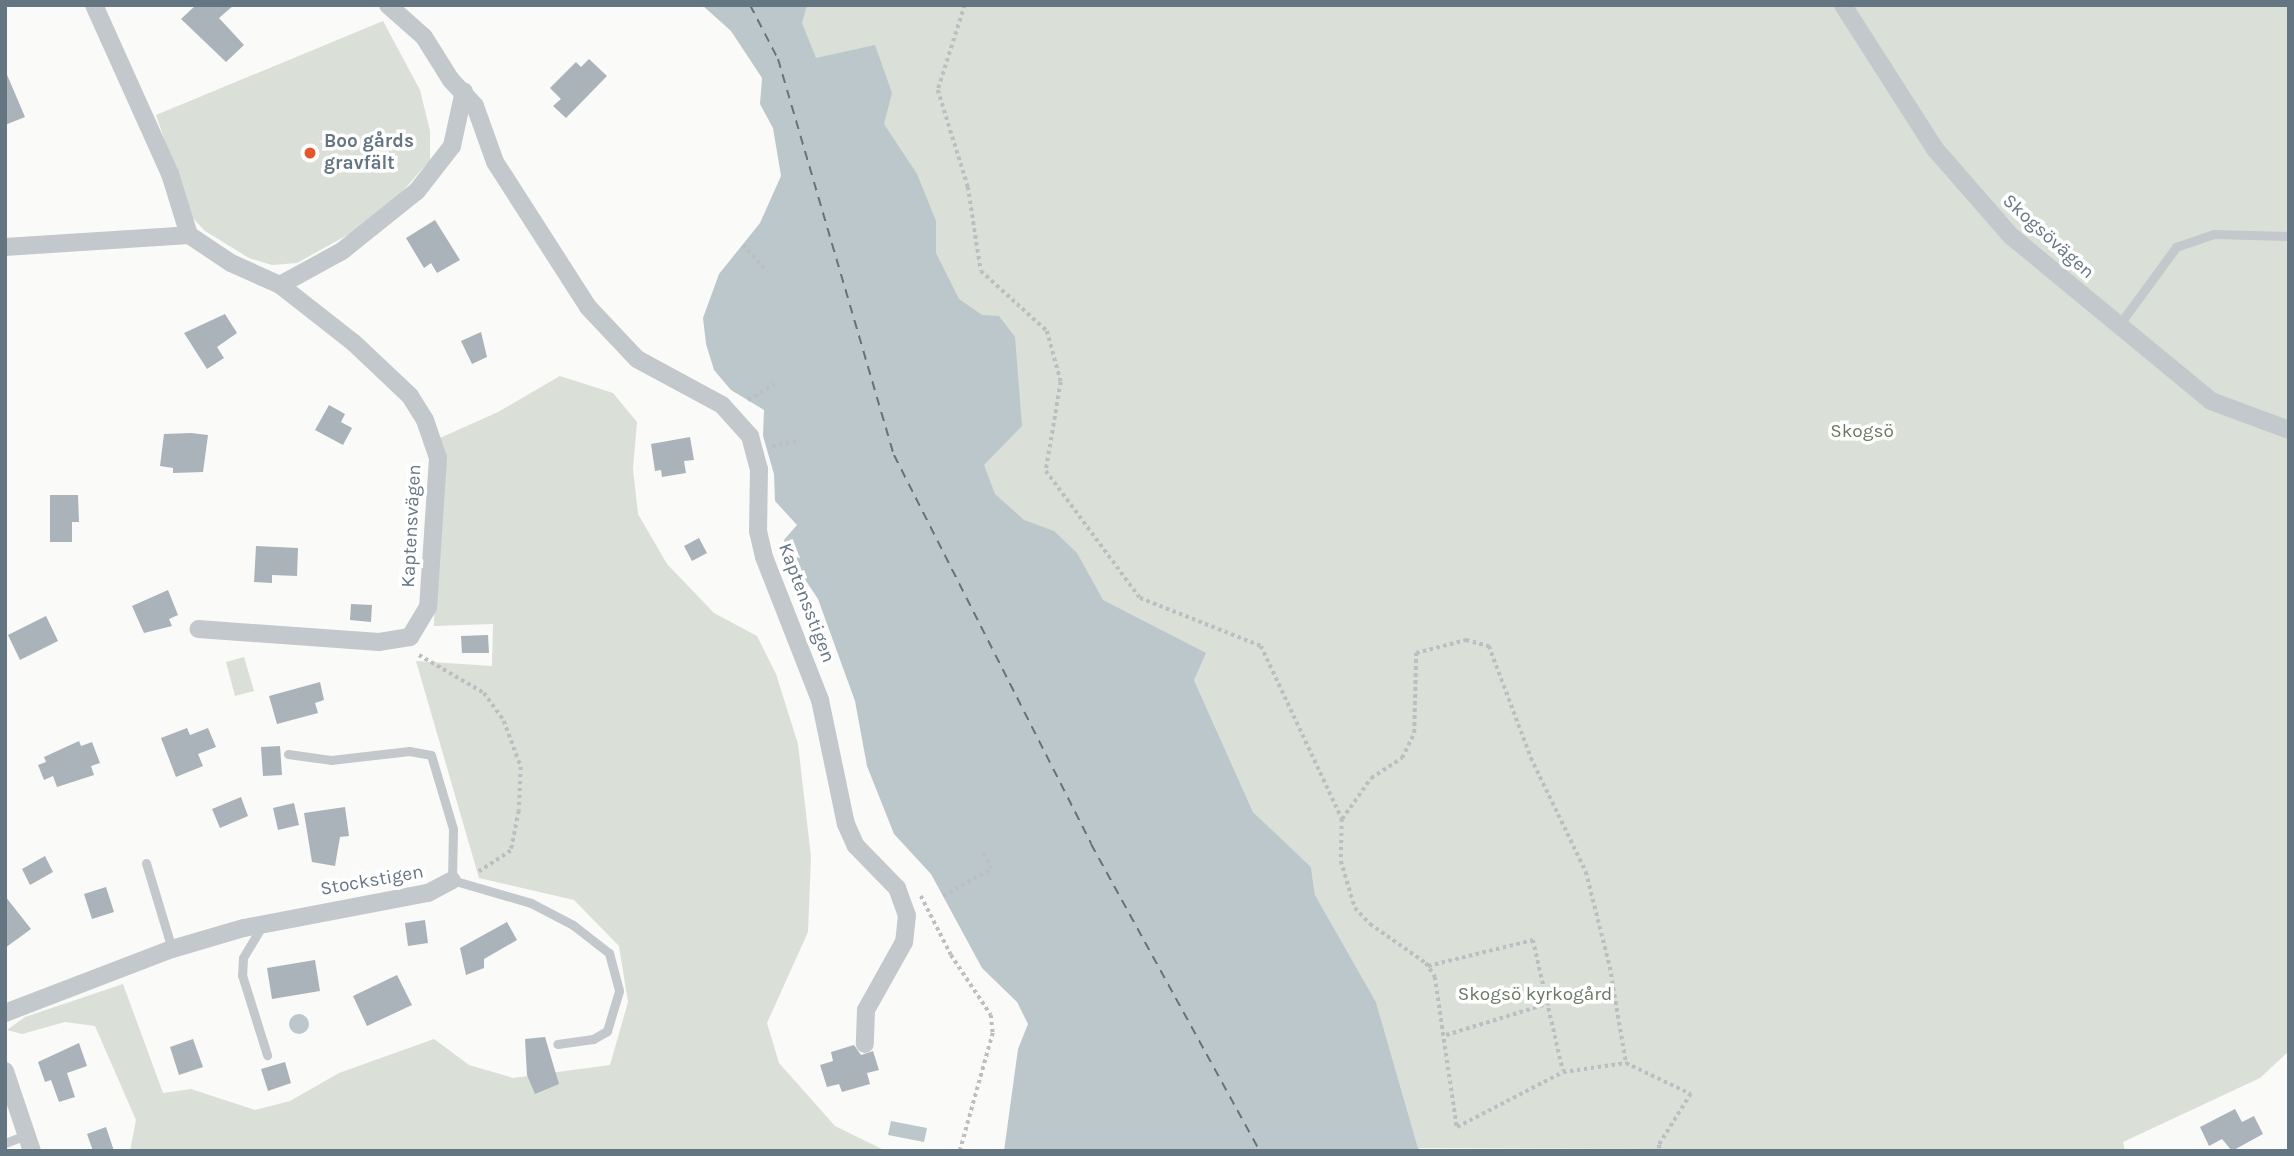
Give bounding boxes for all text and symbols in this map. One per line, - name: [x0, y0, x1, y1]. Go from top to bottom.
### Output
- place label: Boo gårds gravfält: [324, 131, 414, 175]
- marker: Boo gårds gravfält: [302, 145, 318, 161]
- street label: Skogsövägen: [1997, 190, 2099, 284]
- park label: Skogsö: [1830, 421, 1894, 443]
- street label: Kaptensvägen: [397, 464, 427, 588]
- street label: Kaptensstigen: [773, 540, 839, 666]
- street label: Stockstigen: [319, 861, 425, 901]
- park label: Skogsö kyrkogård: [1458, 984, 1612, 1006]

